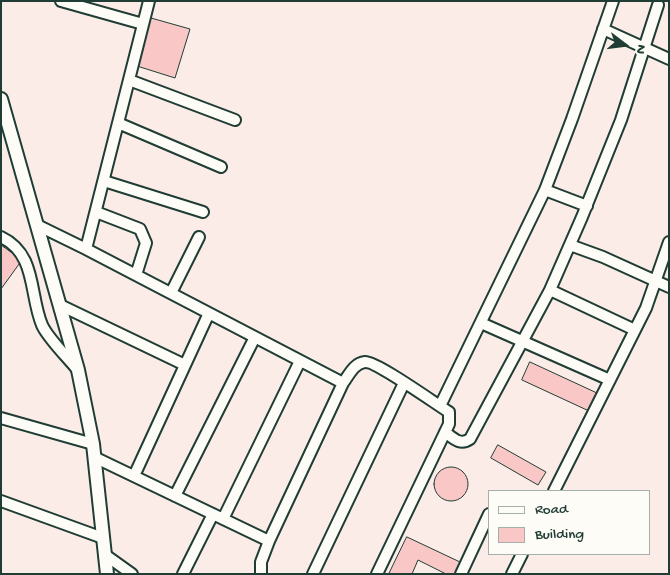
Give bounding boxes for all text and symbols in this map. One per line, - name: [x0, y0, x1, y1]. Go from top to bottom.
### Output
- north arrow: [600, 20, 650, 70]
- text: N: [631, 42, 649, 56]
- legend: [488, 490, 650, 555]
- text: Road: [535, 501, 568, 519]
- text: Building: [535, 526, 584, 544]

